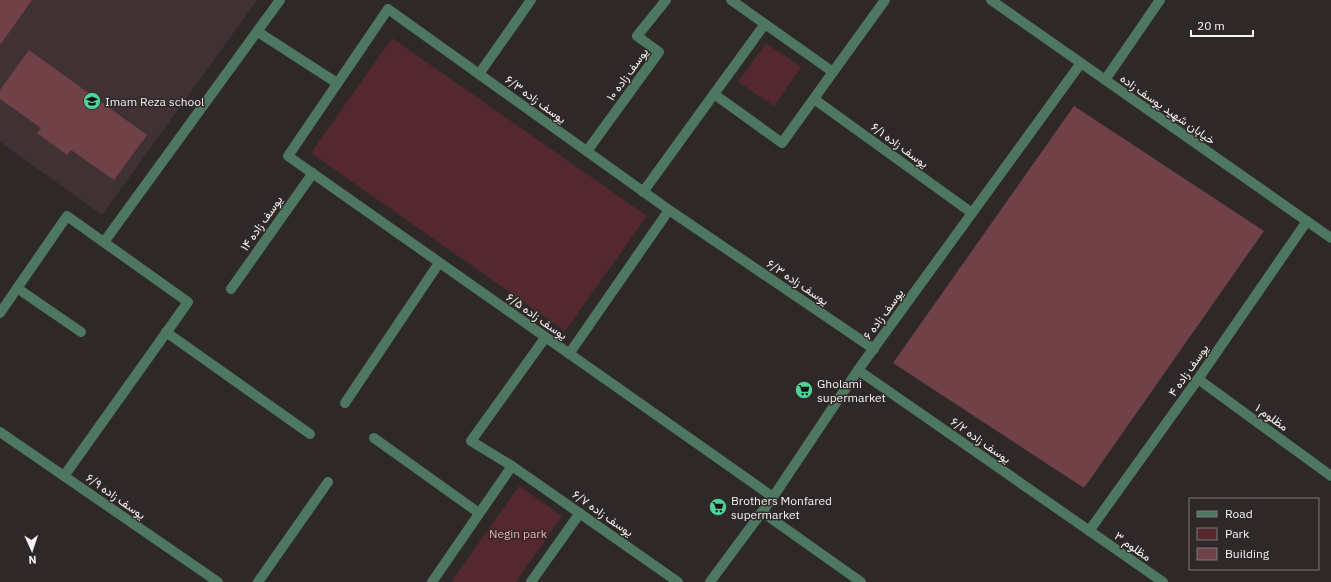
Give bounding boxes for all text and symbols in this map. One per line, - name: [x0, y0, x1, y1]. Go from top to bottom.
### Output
- scale bar: [1191, 12, 1253, 38]
- text: 20 m: [1197, 18, 1225, 33]
- street label: یوسف زاده ۱۰: [603, 45, 652, 104]
- street label: خیابان شهید یوسف زاده: [1117, 71, 1218, 148]
- street label: یوسف زاده ۶/۳: [502, 72, 569, 127]
- school or university icon: Imam Reza school: [82, 91, 102, 111]
- place label: Imam Reza school: [105, 94, 204, 109]
- street label: یوسف زاده ۶/۱: [868, 119, 932, 172]
- street label: یوسف زاده ۱۴: [237, 193, 286, 254]
- street label: یوسف زاده ۶/۳: [764, 256, 832, 309]
- street label: یوسف زاده ۶: [860, 286, 907, 343]
- street label: یوسف زاده ۶/۵: [503, 290, 570, 343]
- street label: یوسف زاده ۴: [1165, 341, 1212, 400]
- place label: Gholami supermarket: [817, 376, 886, 405]
- supermarket icon: Gholami supermarket: [794, 380, 814, 400]
- street label: مظلوم ۱: [1252, 400, 1291, 435]
- street label: یوسف زاده ۶/۲: [947, 414, 1014, 467]
- street label: یوسف زاده ۶/۹: [83, 470, 149, 523]
- street label: یوسف زاده ۶/۷: [569, 487, 636, 540]
- place label: Brothers Monfared supermarket: [731, 493, 832, 522]
- supermarket icon: Brothers Monfared supermarket: [708, 497, 728, 517]
- legend: [1189, 498, 1319, 570]
- text: Road: [1225, 506, 1253, 521]
- park label: Negin park: [489, 526, 548, 541]
- text: Park: [1225, 526, 1250, 541]
- street label: مظلوم ۳: [1111, 528, 1154, 565]
- north arrow: [12, 530, 52, 570]
- text: Building: [1225, 546, 1270, 561]
- text: N: [28, 553, 37, 567]

